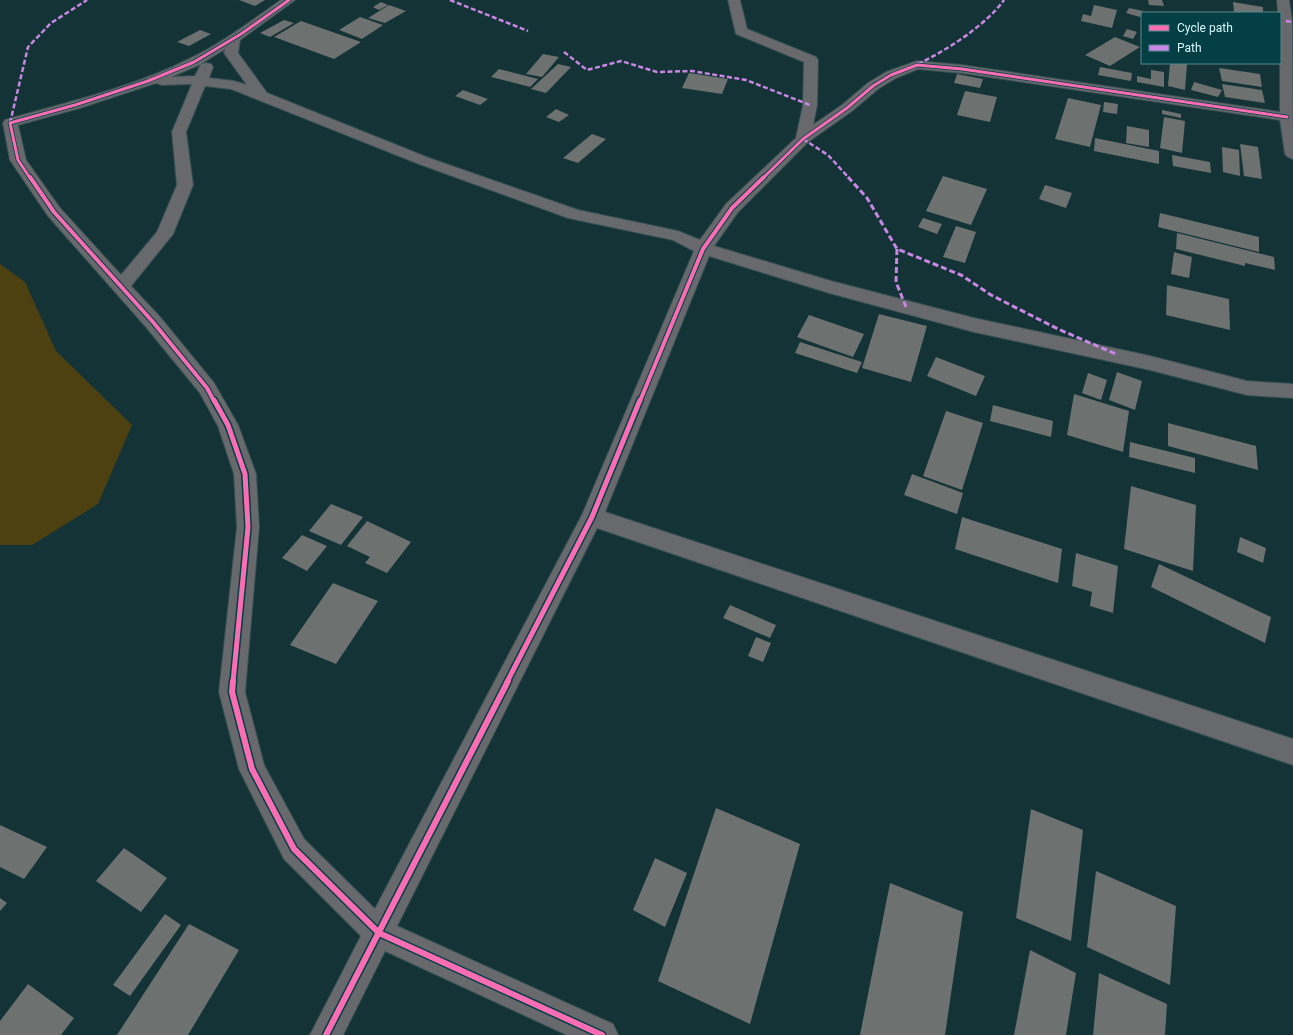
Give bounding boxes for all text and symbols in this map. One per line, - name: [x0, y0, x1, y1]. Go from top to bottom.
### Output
- legend: [1141, 12, 1281, 64]
- text: Cycle path: [1177, 21, 1233, 35]
- text: Path: [1177, 41, 1202, 55]

